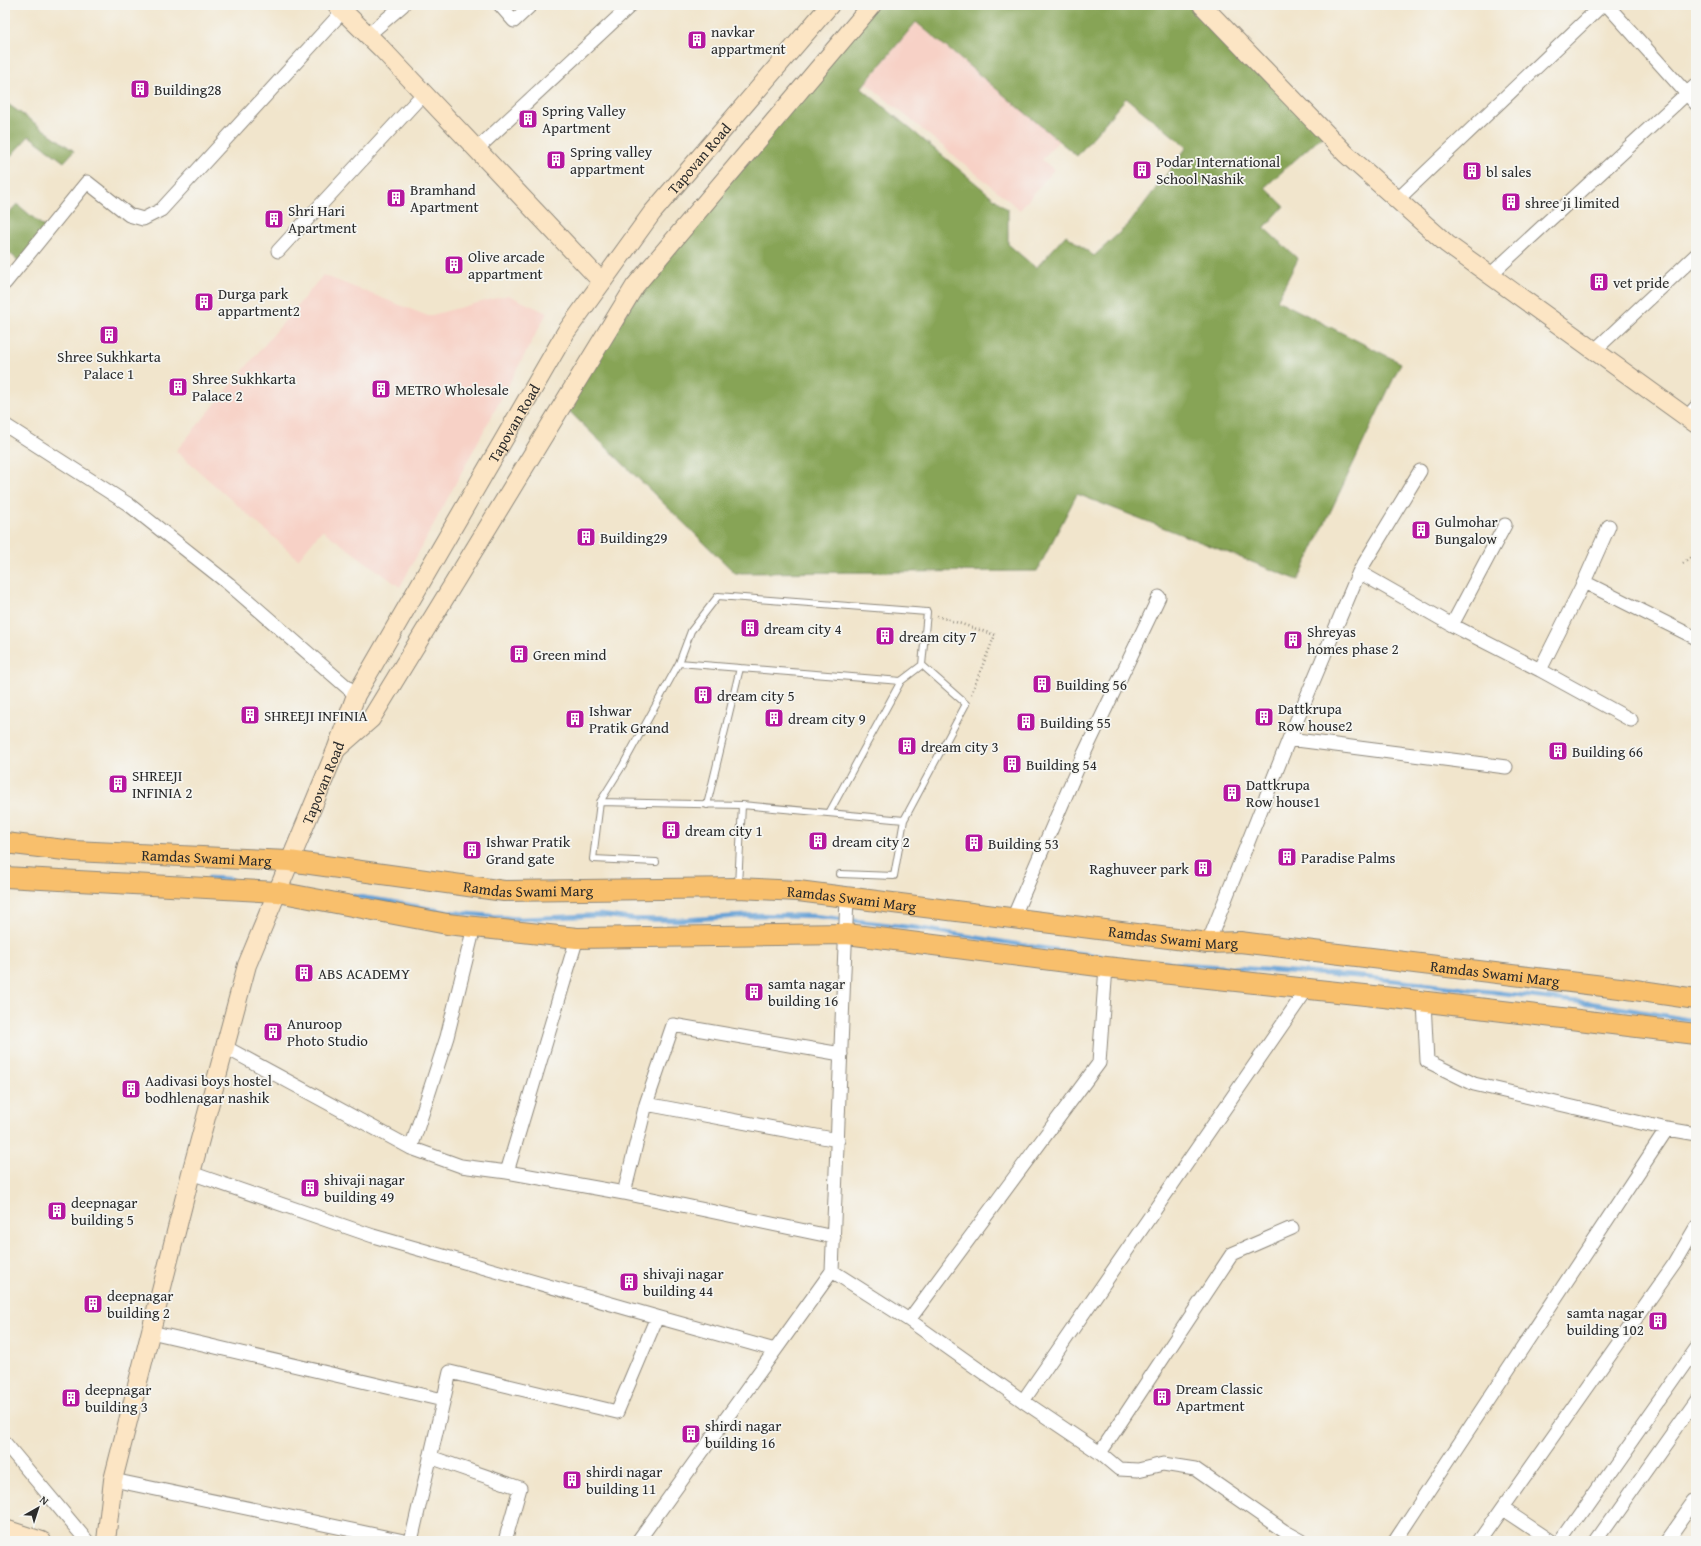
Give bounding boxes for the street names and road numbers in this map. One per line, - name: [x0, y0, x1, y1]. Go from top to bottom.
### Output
- street label: Tapovan Road: [662, 118, 735, 198]
- street label: Tapovan Road: [482, 380, 544, 466]
- street label: Tapovan Road: [296, 738, 349, 827]
- street label: Ramdas Swami Marg: [141, 844, 272, 871]
- street label: Ramdas Swami Marg: [462, 875, 594, 902]
- street label: Ramdas Swami Marg: [787, 880, 918, 916]
- street label: Ramdas Swami Marg: [1107, 920, 1239, 954]
- street label: Ramdas Swami Marg: [1429, 955, 1561, 991]

